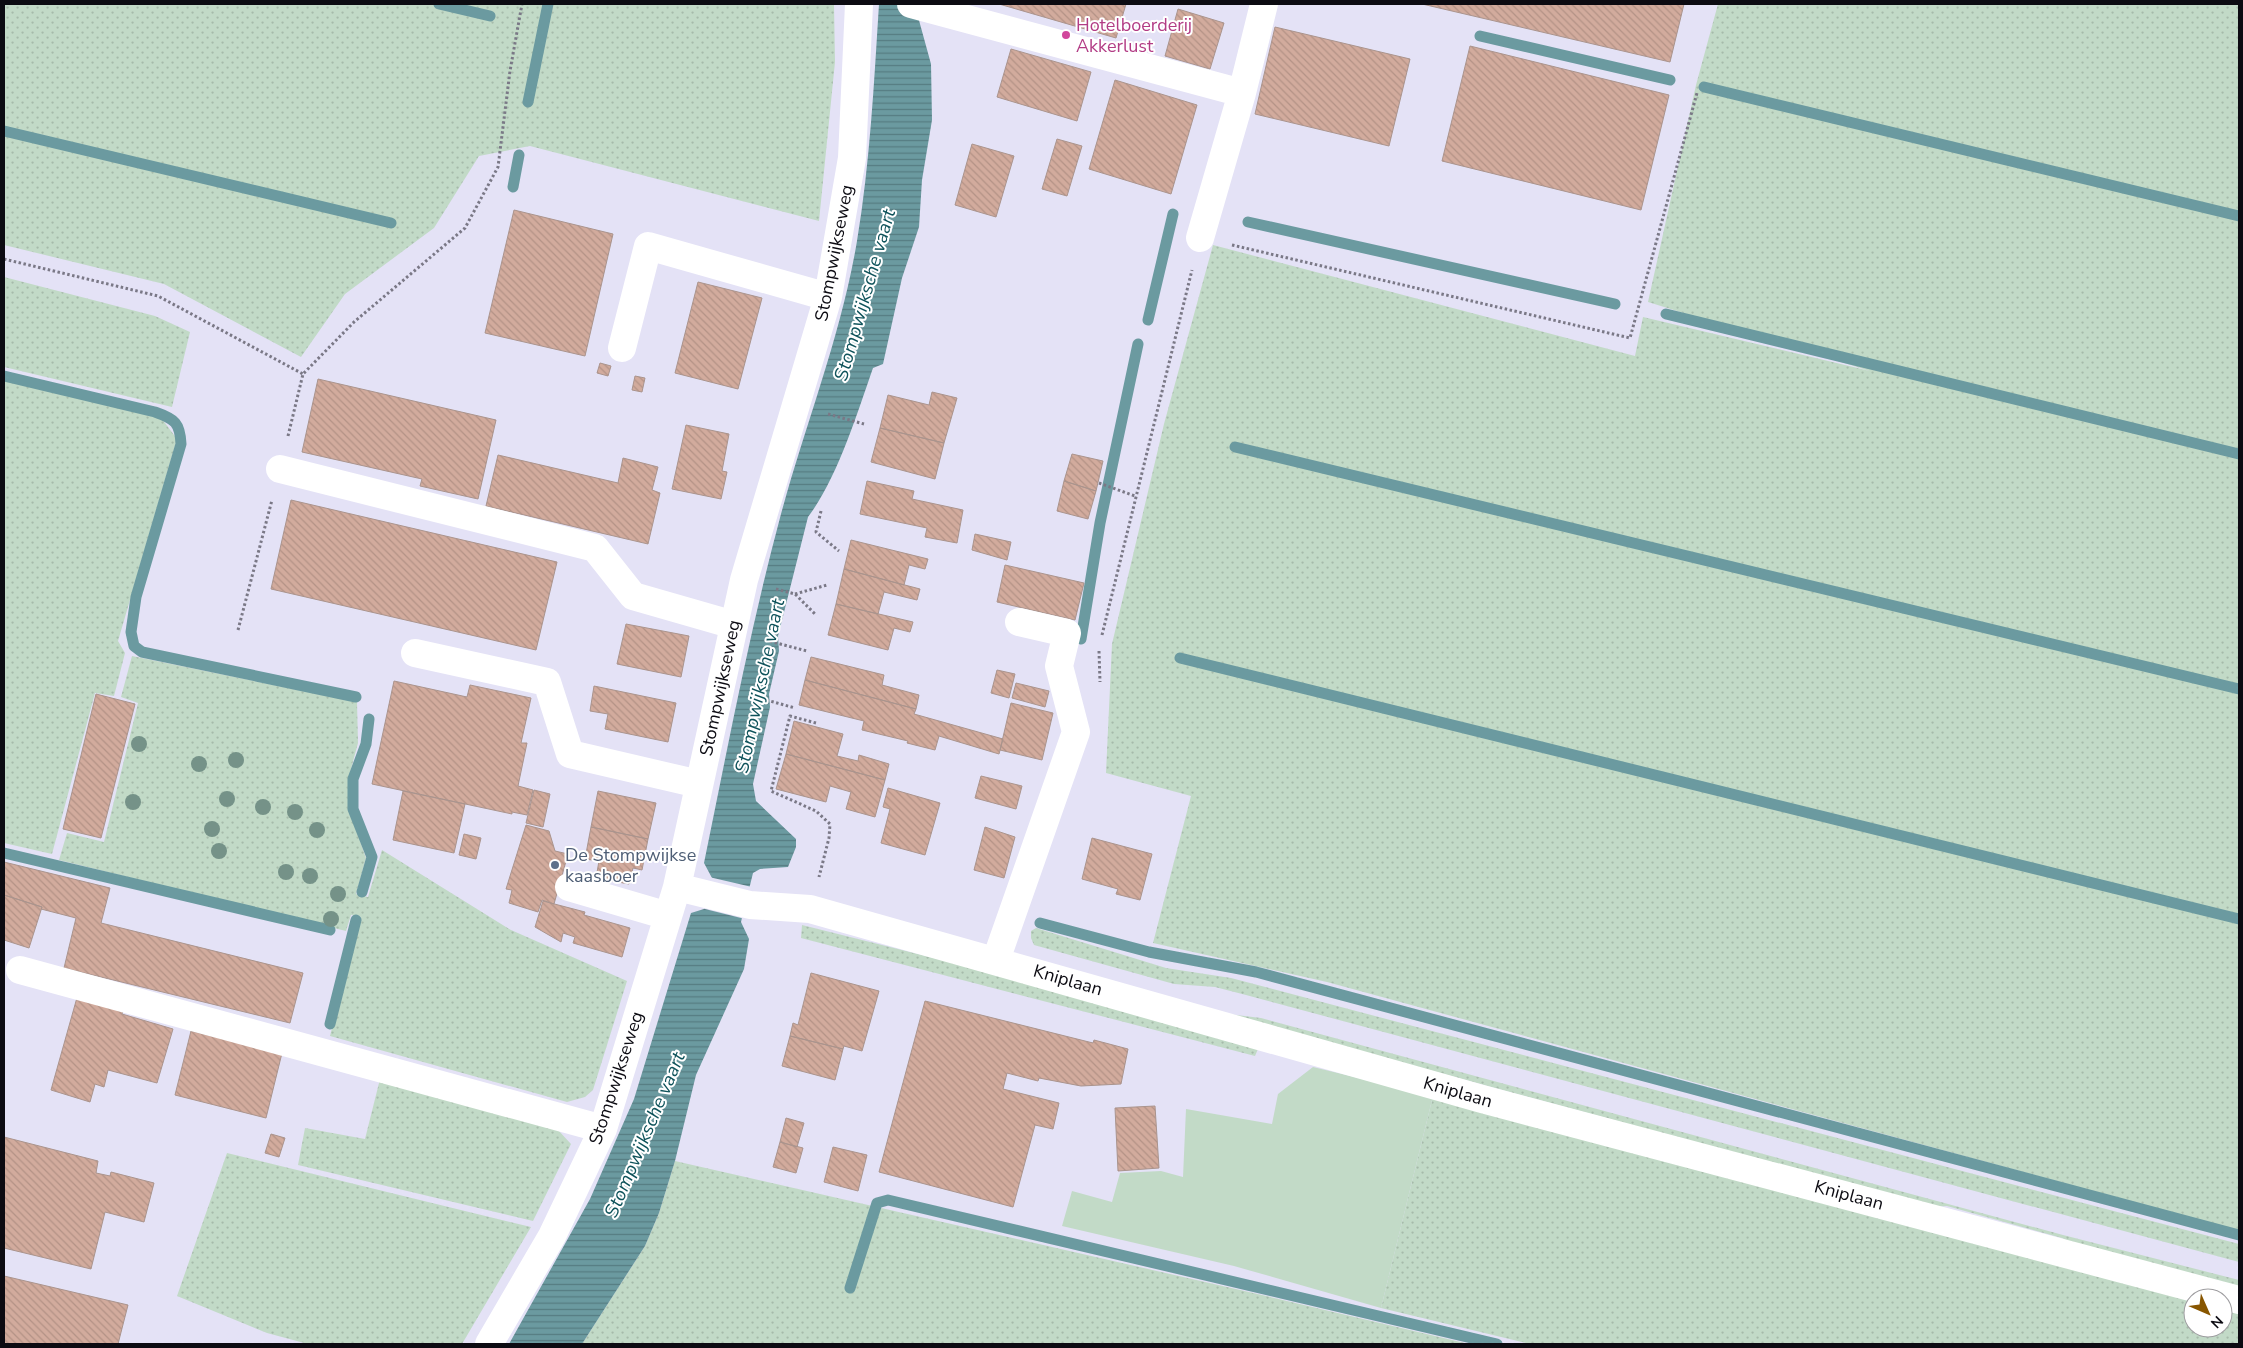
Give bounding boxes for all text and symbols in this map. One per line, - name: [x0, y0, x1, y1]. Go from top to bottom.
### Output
- place label: Hotelboerderij Akkerlust: [1076, 13, 1192, 58]
- marker: Hotelboerderij Akkerlust: [1060, 29, 1072, 41]
- street label: Stompwijkseweg: [809, 183, 859, 323]
- water label: Stompwijksche vaart: [828, 205, 902, 384]
- water label: Stompwijksche vaart: [729, 595, 791, 776]
- street label: Stompwijkseweg: [694, 618, 746, 758]
- place label: De Stompwijkse kaasboer: [565, 843, 696, 888]
- marker: De Stompwijkse kaasboer: [549, 859, 561, 871]
- street label: Kniplaan: [1031, 959, 1105, 1001]
- street label: Stompwijkseweg: [583, 1008, 649, 1148]
- water label: Stompwijksche vaart: [598, 1047, 692, 1222]
- street label: Kniplaan: [1421, 1071, 1495, 1113]
- street label: Kniplaan: [1812, 1174, 1886, 1216]
- north arrow: [2183, 1288, 2233, 1338]
- text: N: [2206, 1311, 2227, 1332]

